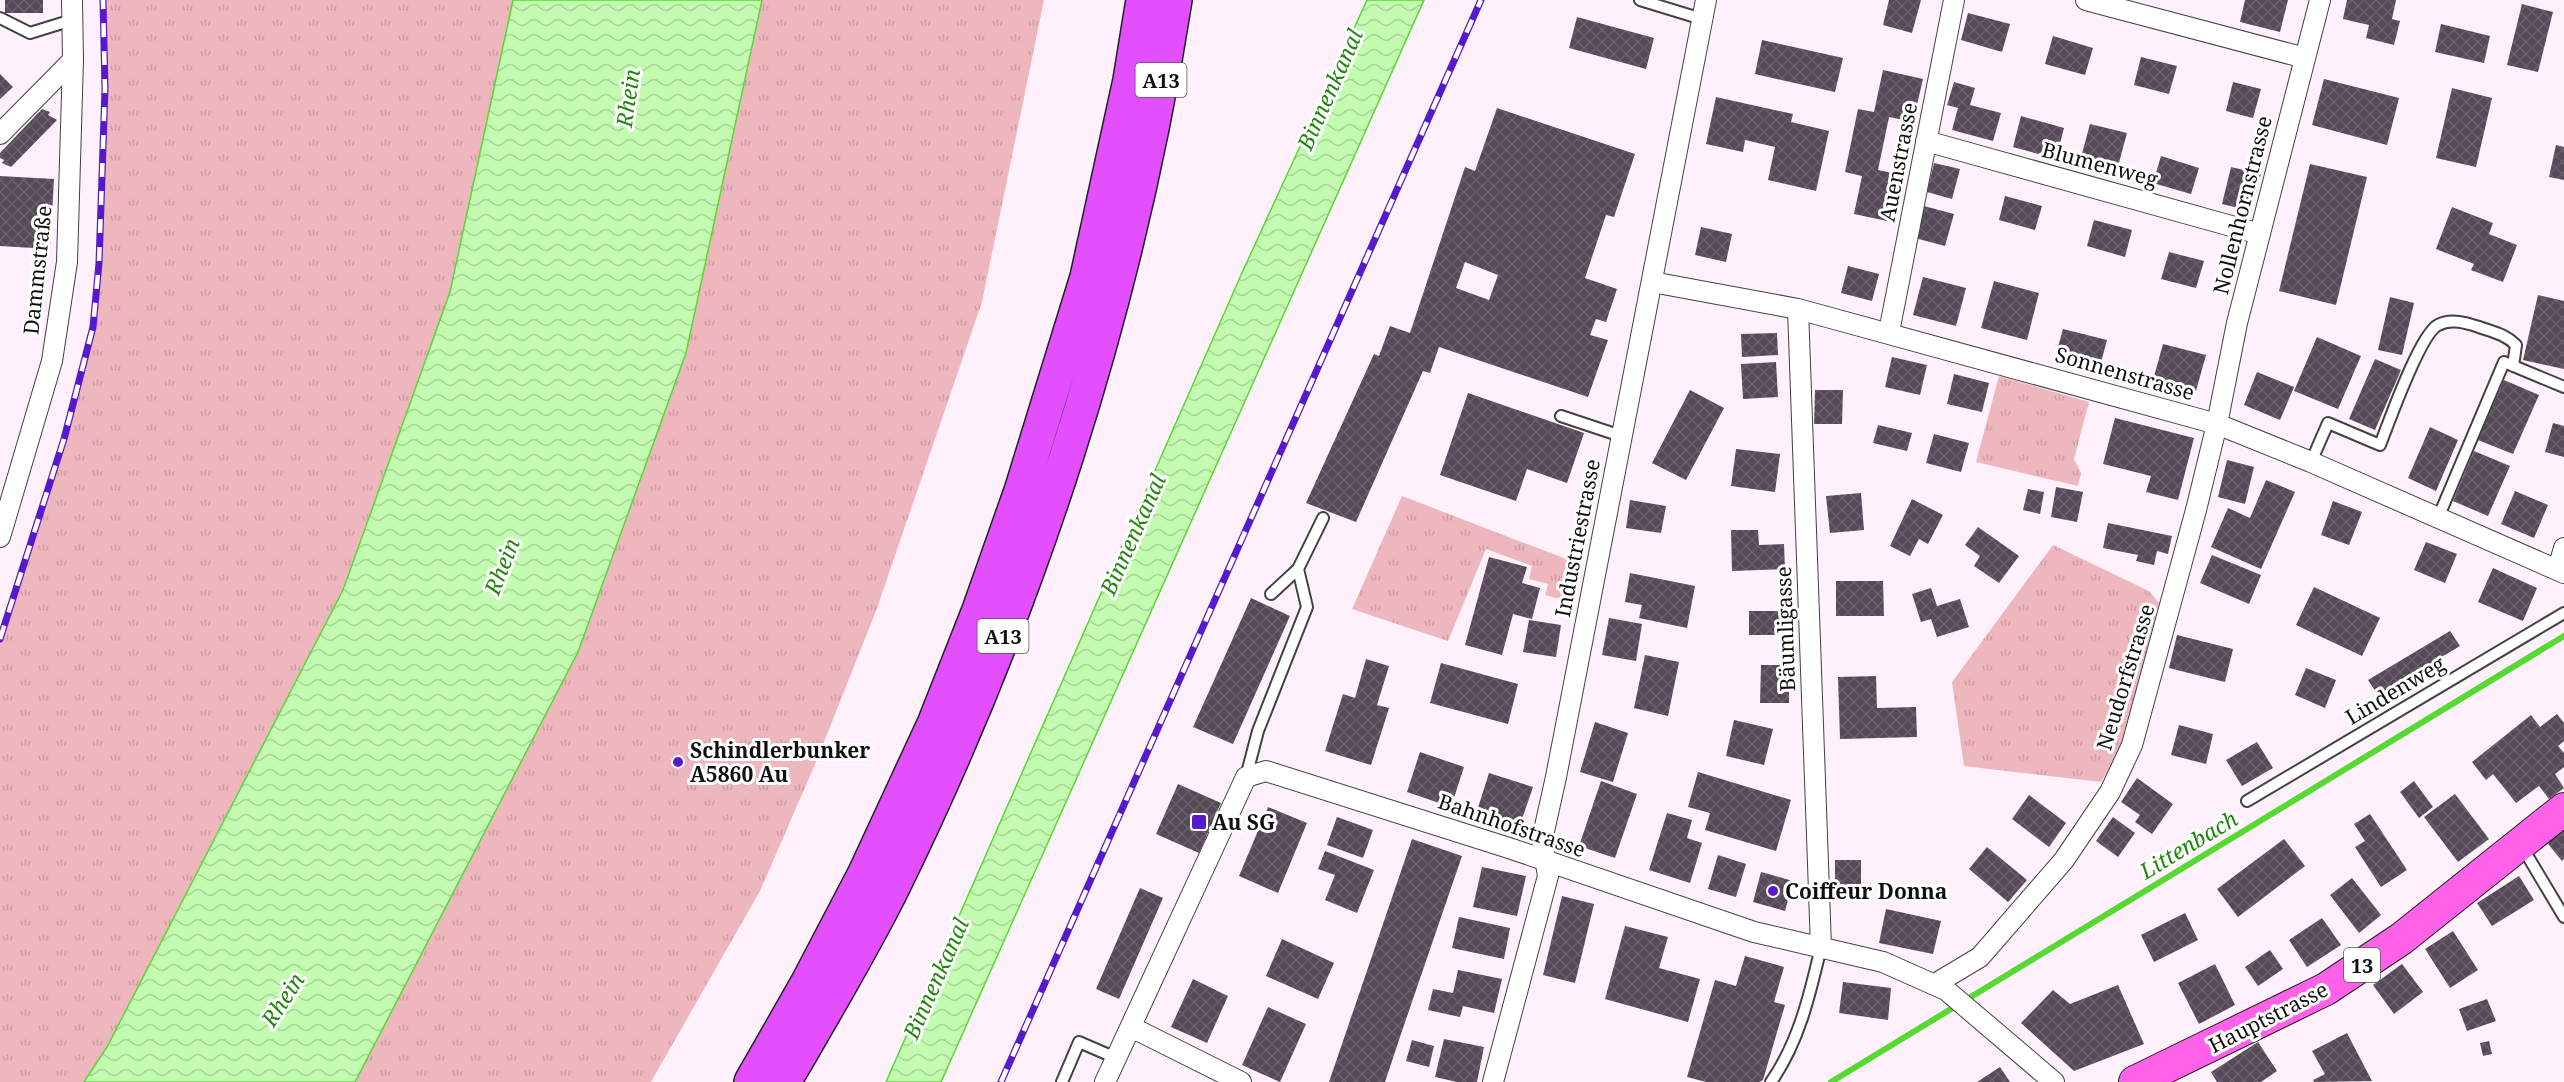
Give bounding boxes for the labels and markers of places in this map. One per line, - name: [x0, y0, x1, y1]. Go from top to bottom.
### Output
- place label: Schindlerbunker A5860 Au: [690, 736, 870, 788]
- marker: Schindlerbunker A5860 Au: [671, 755, 685, 769]
- place label: Au SG: [1212, 808, 1275, 836]
- marker: Au SG: [1190, 813, 1208, 831]
- place label: Coiffeur Donna: [1785, 877, 1947, 905]
- marker: Coiffeur Donna: [1766, 884, 1780, 898]

